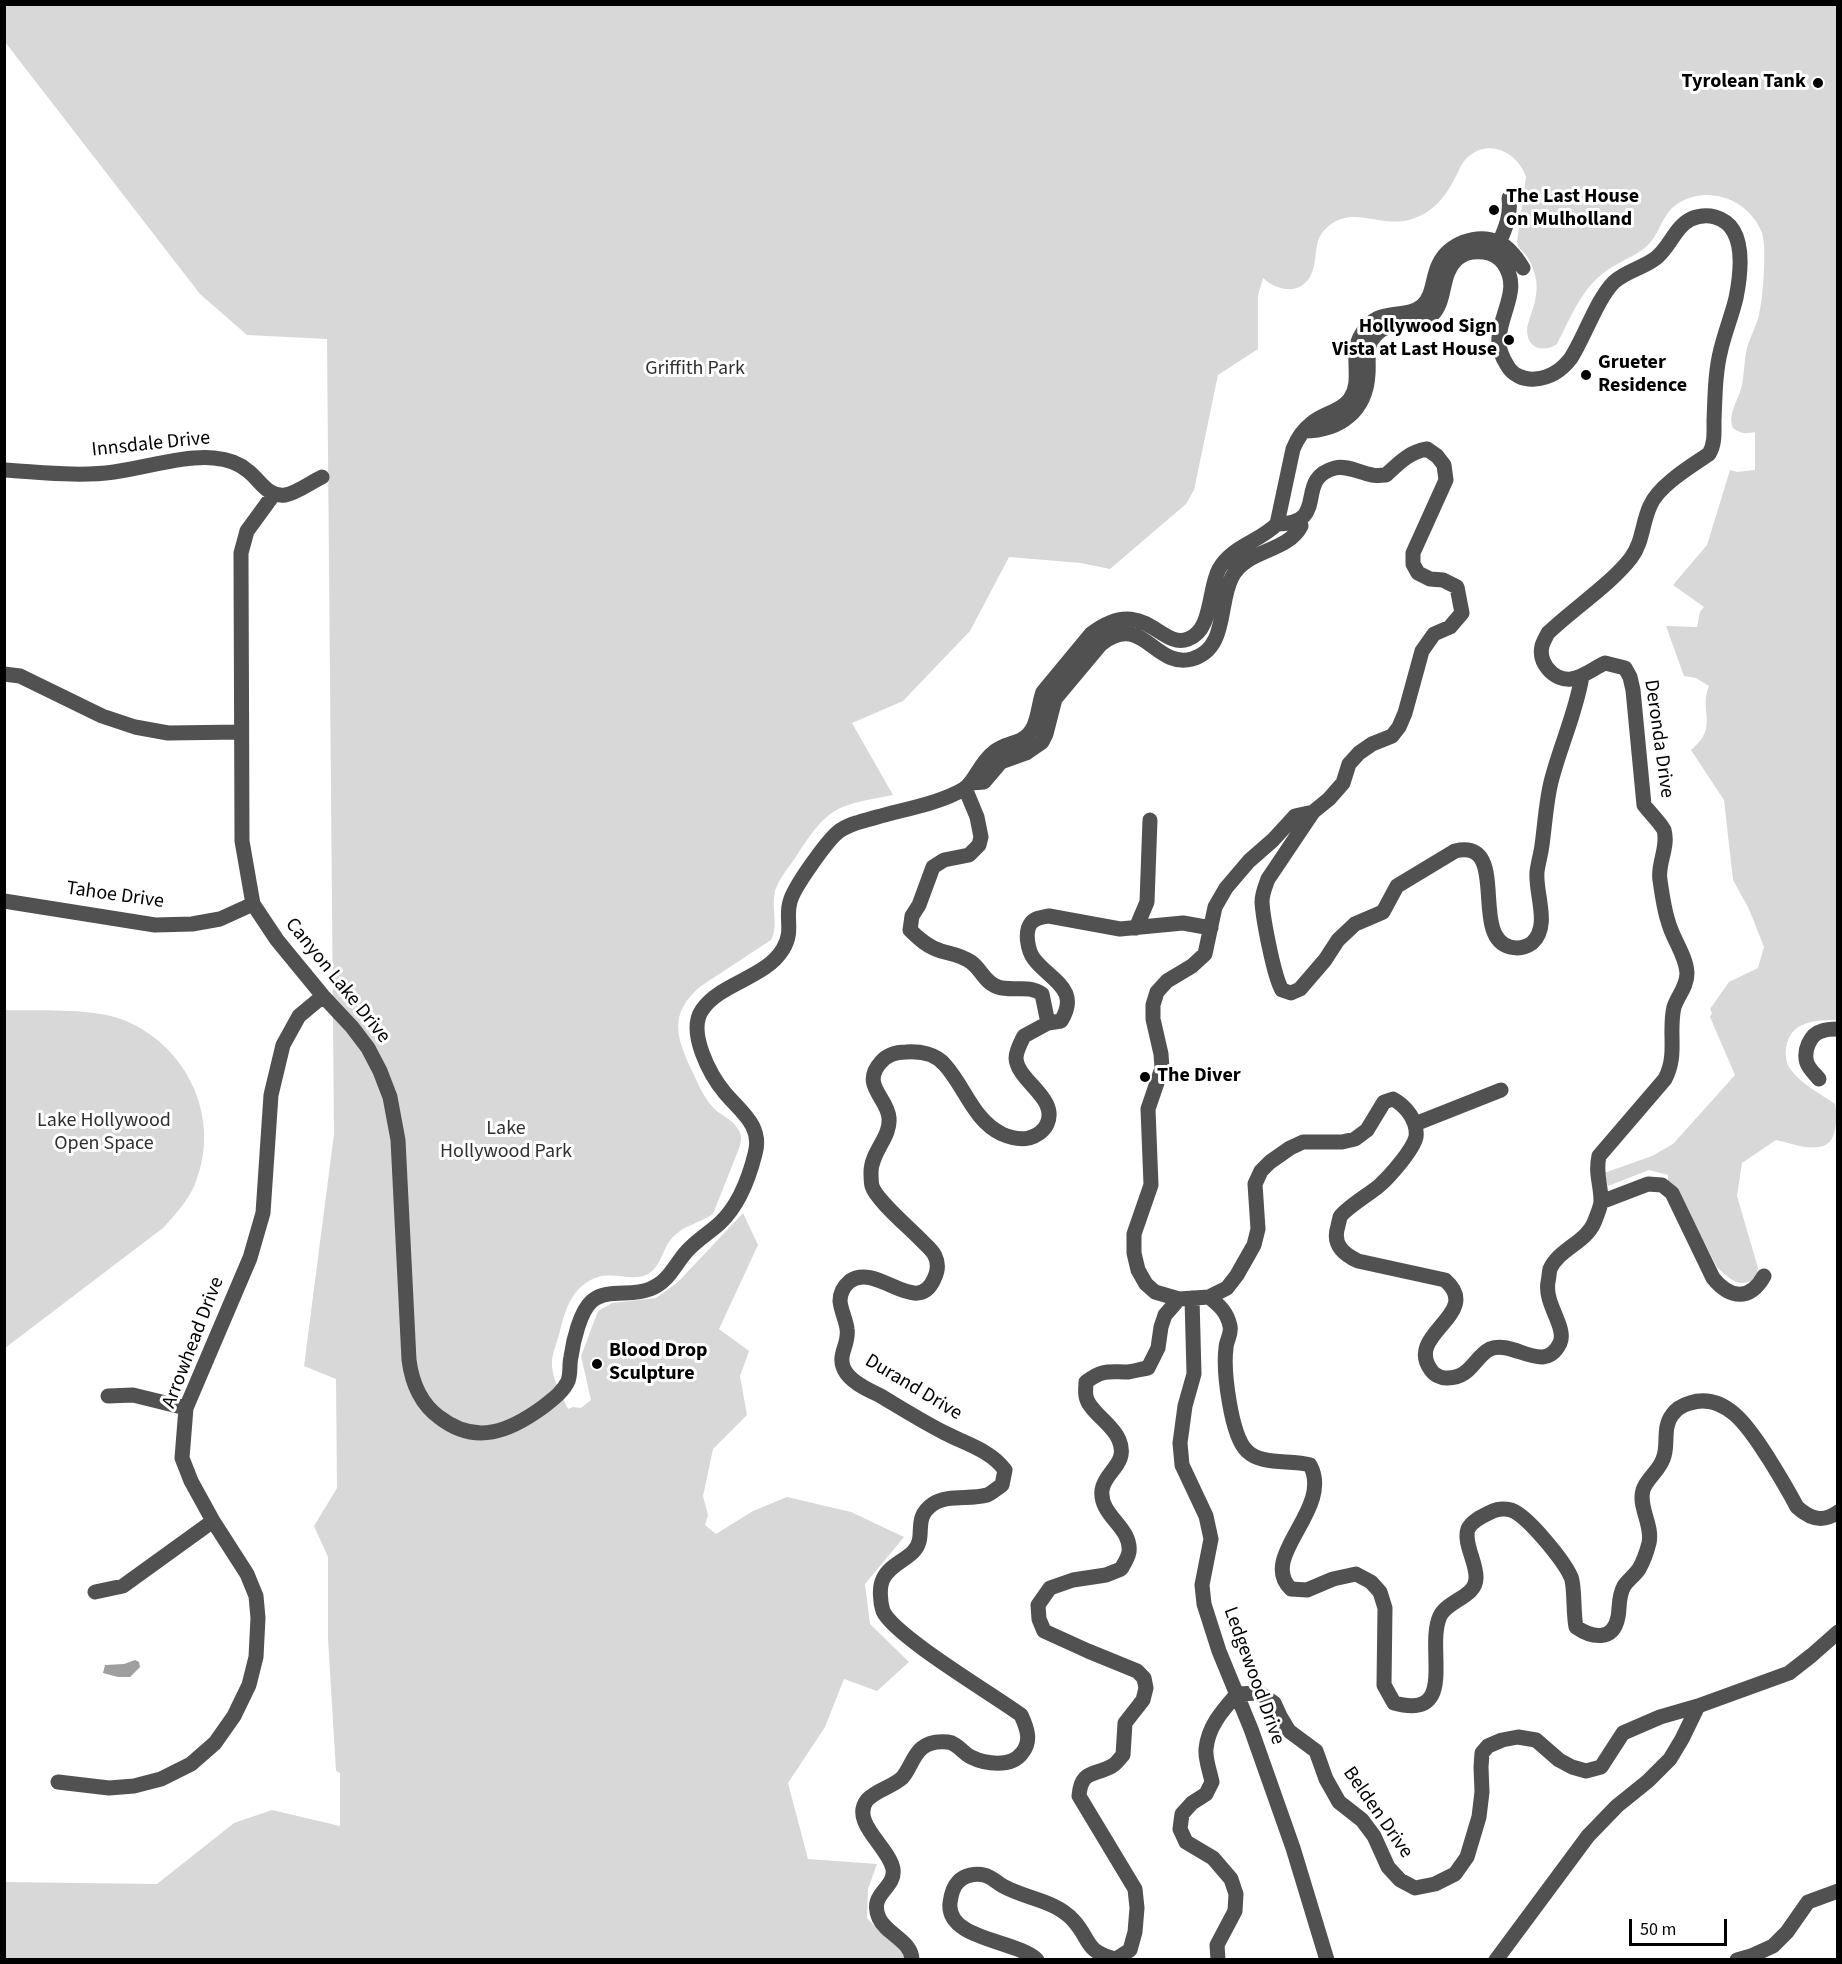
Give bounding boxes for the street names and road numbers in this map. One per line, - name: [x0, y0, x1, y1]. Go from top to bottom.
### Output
- street label: Innsdale Drive: [91, 427, 211, 463]
- street label: Deronda Drive: [1638, 678, 1678, 800]
- street label: Tahoe Drive: [65, 877, 165, 915]
- street label: Canyon Lake Drive: [279, 914, 395, 1048]
- street label: Arrowhead Drive: [158, 1274, 230, 1412]
- street label: Durand Drive: [860, 1350, 966, 1426]
- street label: Ledgewood Drive: [1217, 1604, 1289, 1748]
- street label: Belden Drive: [1337, 1763, 1417, 1863]

